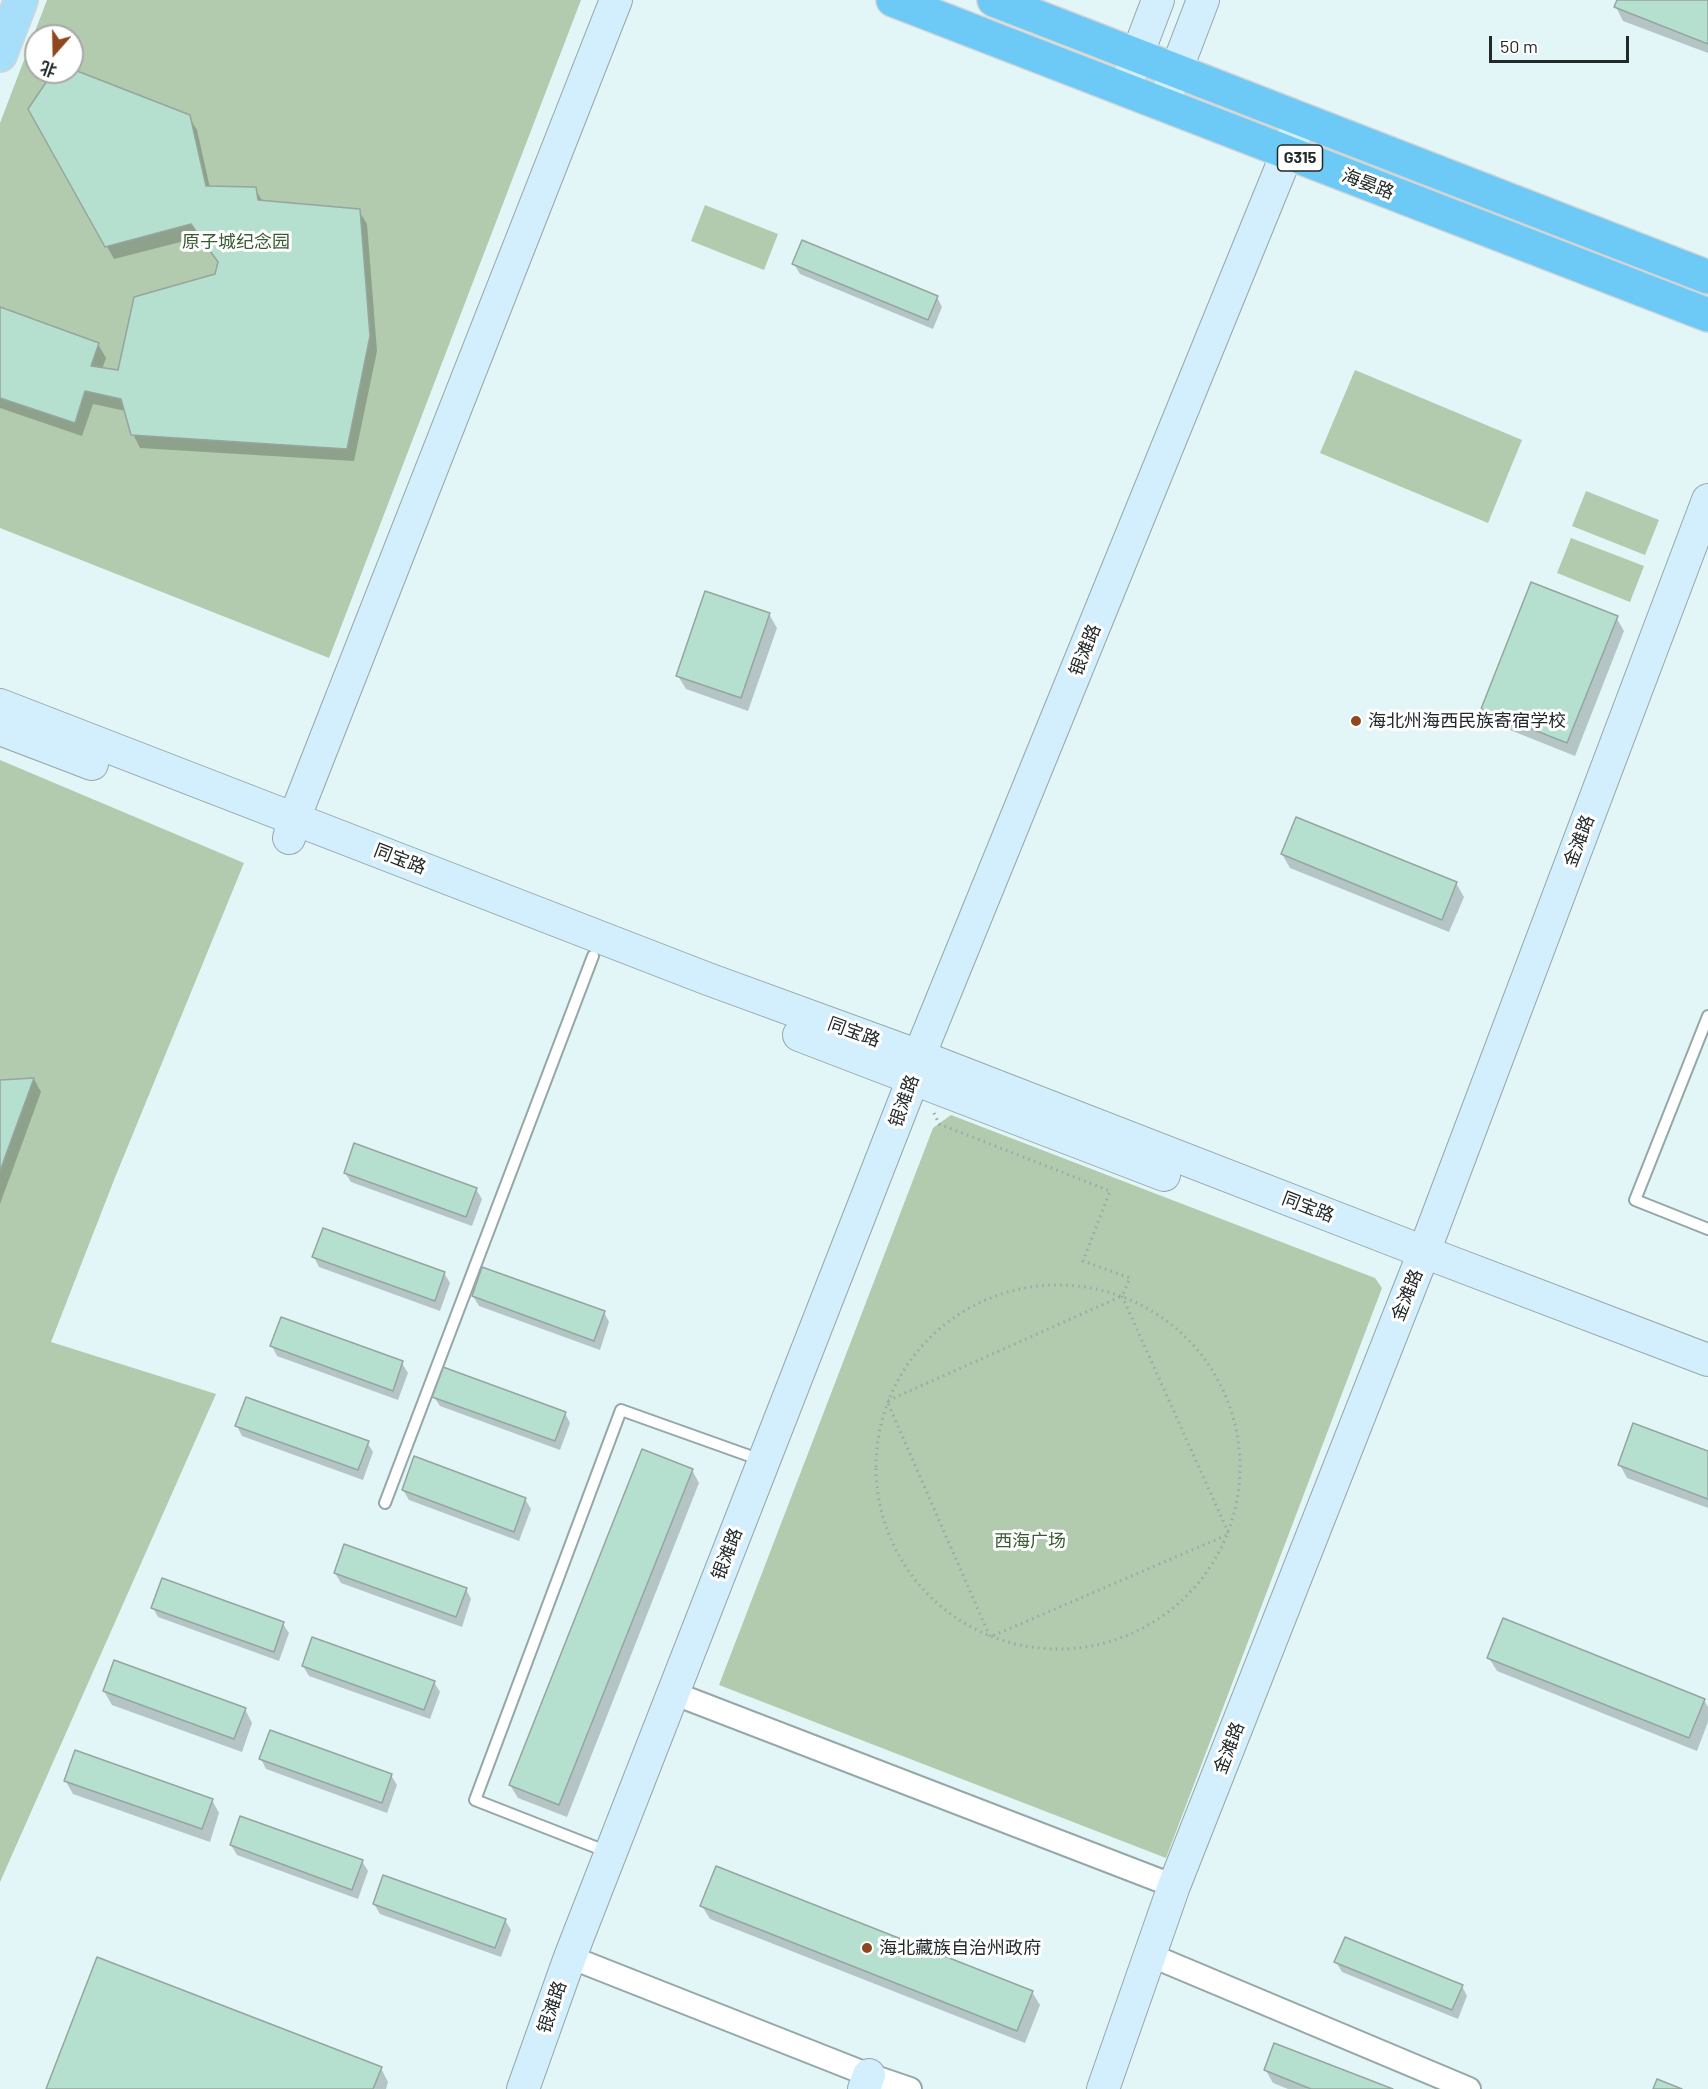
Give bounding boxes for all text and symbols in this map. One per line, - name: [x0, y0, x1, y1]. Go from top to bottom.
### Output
- north arrow: [24, 24, 84, 84]
- scale bar: [1492, 24, 1632, 62]
- text: 50 m: [1500, 35, 1538, 57]
- text: 北: [38, 58, 59, 81]
- road number: G315: [1278, 145, 1322, 171]
- street label: 海晏路: [1339, 164, 1397, 204]
- park label: 原子城纪念园: [182, 231, 290, 253]
- street label: 银滩路: [1065, 621, 1105, 679]
- place label: 海北州海西民族寄宿学校: [1368, 710, 1566, 732]
- marker: 海北州海西民族寄宿学校: [1349, 714, 1363, 728]
- street label: 金滩路: [1559, 812, 1599, 870]
- street label: 同宝路: [371, 839, 429, 879]
- street label: 同宝路: [825, 1013, 883, 1051]
- street label: 银滩路: [885, 1072, 923, 1130]
- street label: 同宝路: [1279, 1187, 1337, 1227]
- street label: 金滩路: [1387, 1266, 1427, 1324]
- street label: 银滩路: [707, 1525, 747, 1583]
- park label: 西海广场: [994, 1530, 1066, 1552]
- street label: 金滩路: [1209, 1719, 1249, 1777]
- place label: 海北藏族自治州政府: [879, 1937, 1041, 1959]
- marker: 海北藏族自治州政府: [860, 1941, 874, 1955]
- street label: 银滩路: [533, 1978, 571, 2036]

